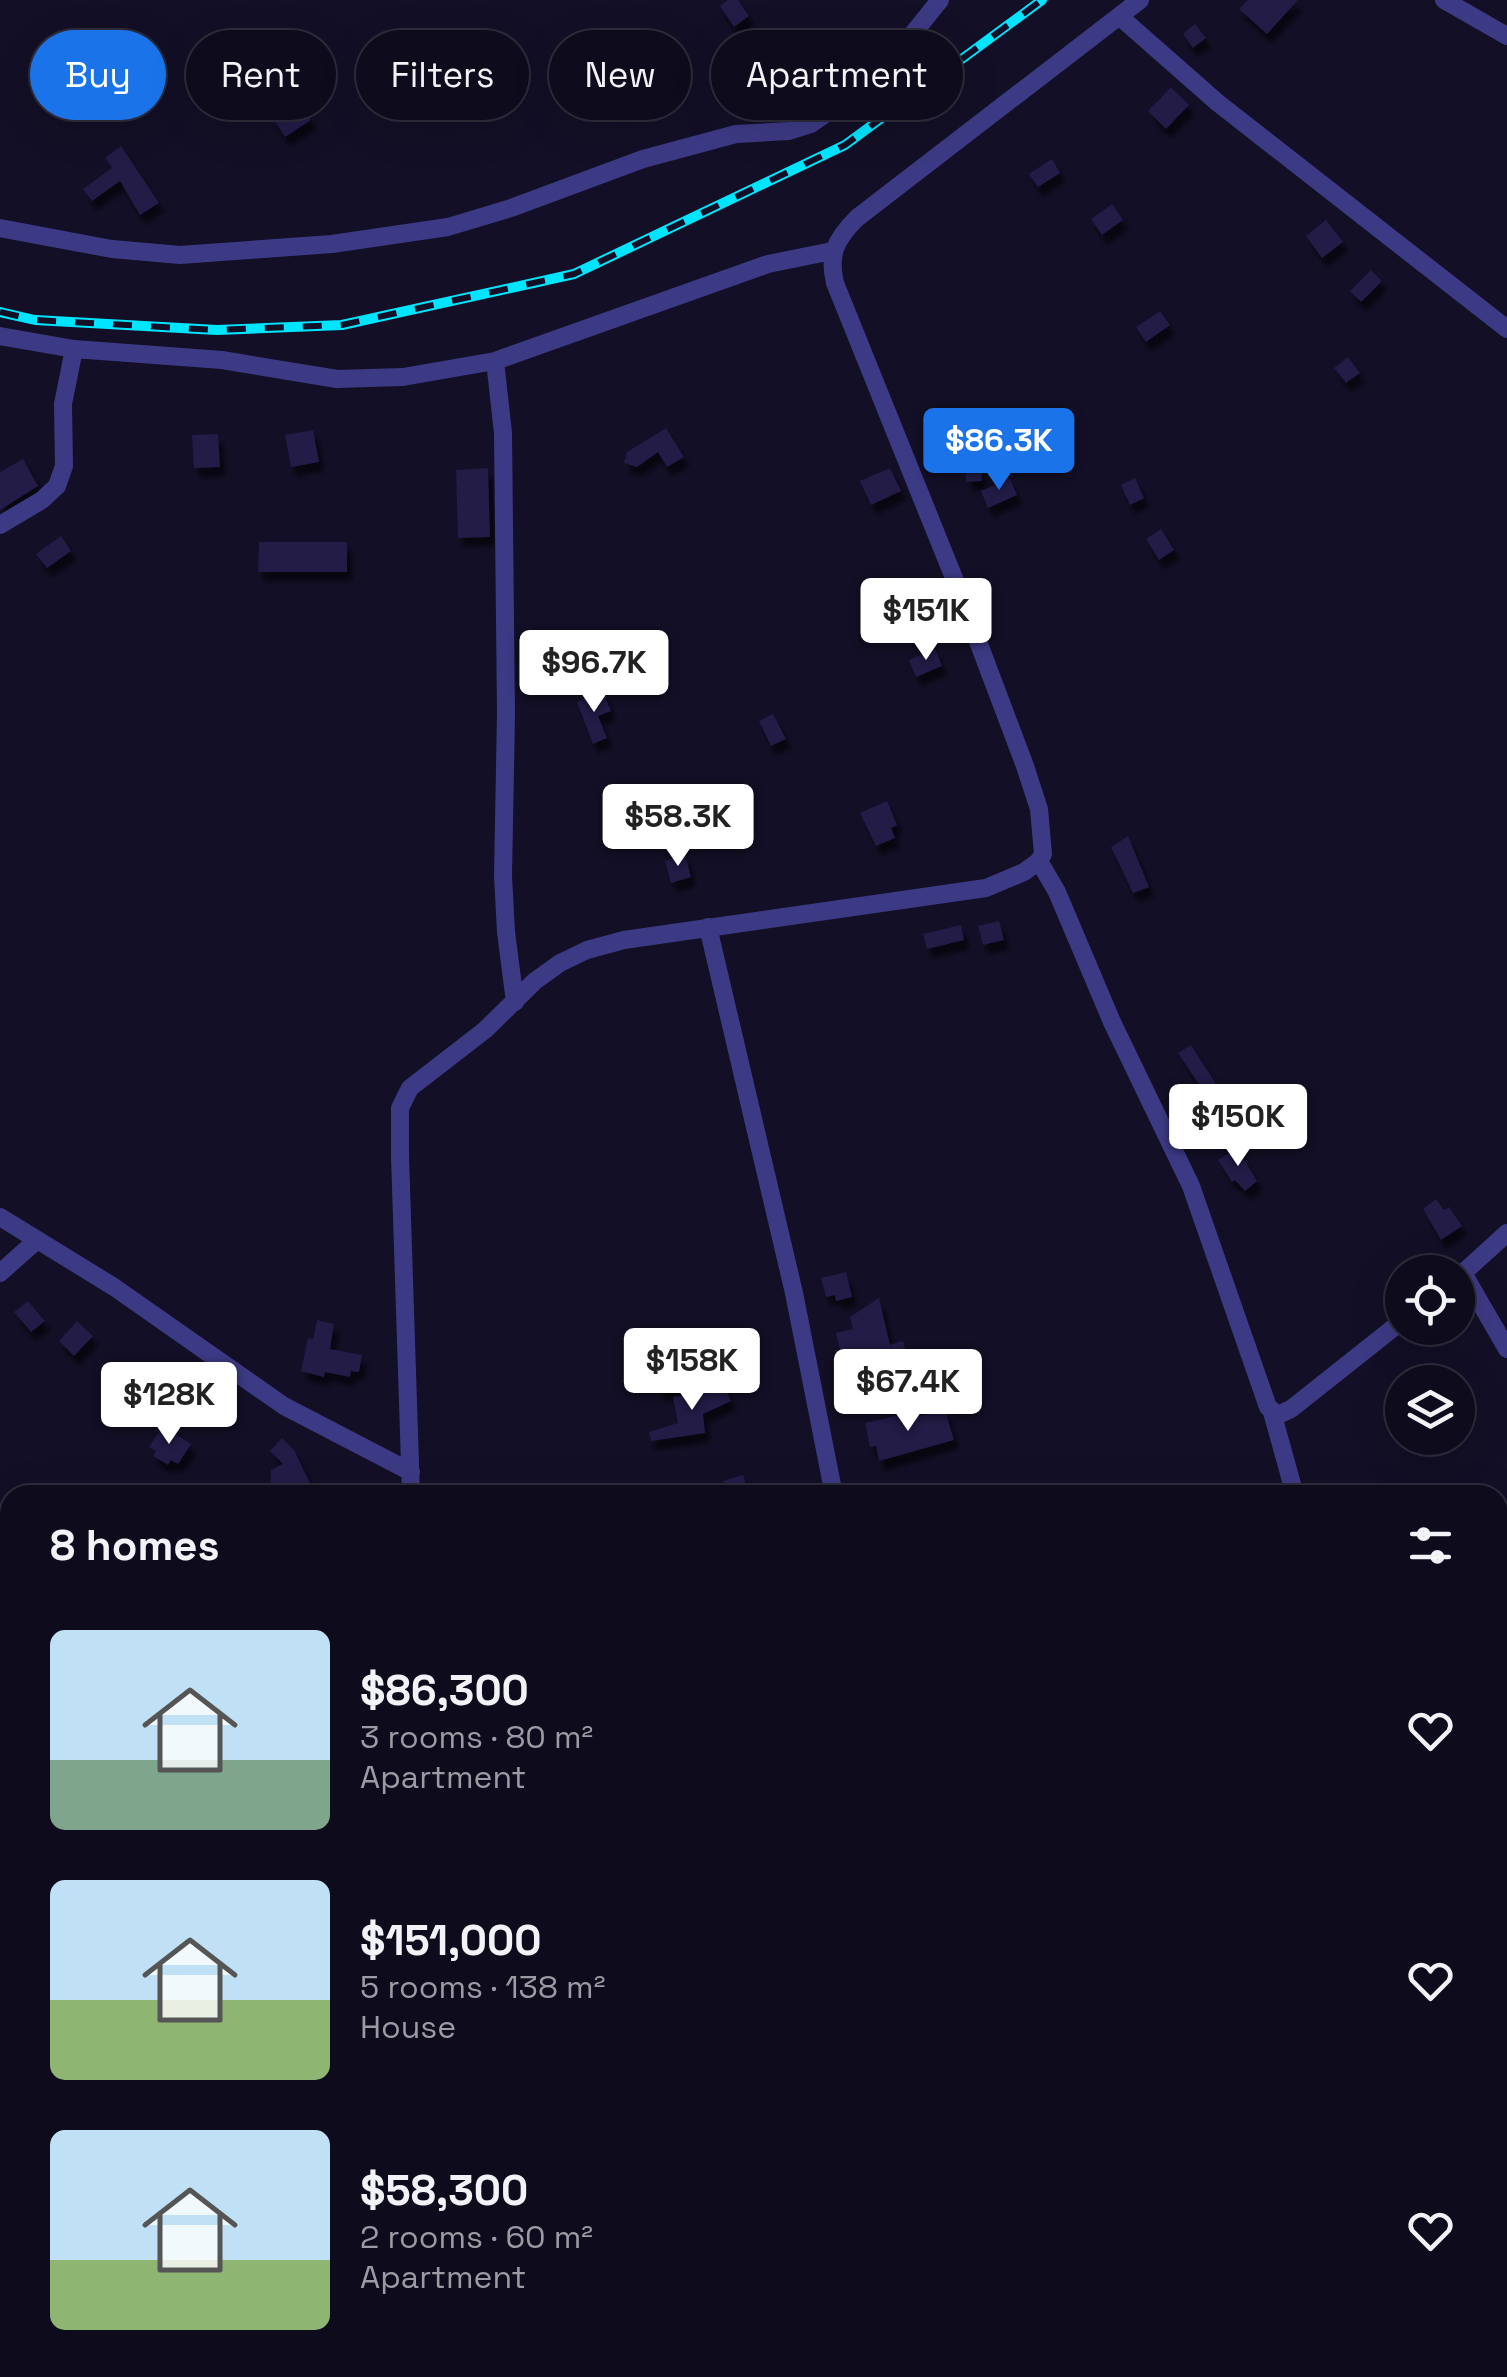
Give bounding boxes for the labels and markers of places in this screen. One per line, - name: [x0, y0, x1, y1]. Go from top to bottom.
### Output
- pin: $86.3K: [918, 408, 1080, 493]
- pin: $151K: [856, 578, 996, 663]
- pin: $96.7K: [513, 630, 675, 715]
- pin: $58.3K: [597, 784, 759, 869]
- pin: $150K: [1168, 1084, 1308, 1169]
- pin: $158K: [622, 1328, 762, 1413]
- pin: $67.4K: [827, 1349, 989, 1434]
- pin: $128K: [99, 1362, 239, 1447]

